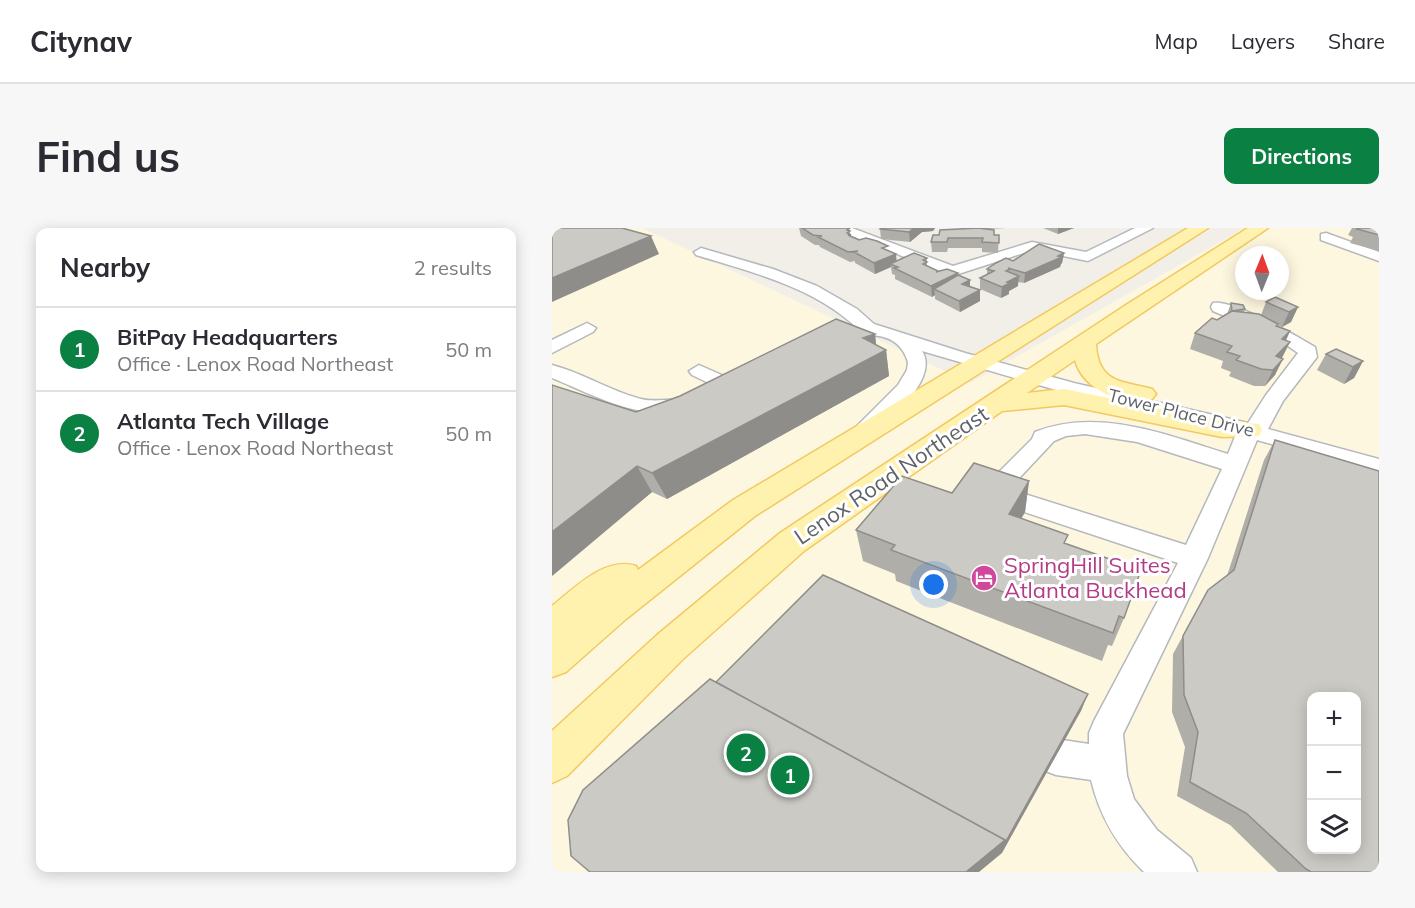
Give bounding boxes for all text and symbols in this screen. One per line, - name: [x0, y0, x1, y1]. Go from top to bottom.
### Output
- text: Citynav: [30, 24, 132, 59]
- text: Map: [1155, 28, 1198, 54]
- text: Layers: [1231, 28, 1295, 54]
- text: Share: [1328, 28, 1385, 54]
- button: Directions: [1224, 128, 1379, 184]
- text: Find us: [36, 130, 180, 183]
- north arrow: [1235, 246, 1289, 300]
- text: Nearby: [60, 251, 150, 284]
- text: 2 results: [414, 255, 492, 280]
- text: BitPay Headquarters: [117, 323, 338, 351]
- text: 1: [74, 337, 86, 362]
- text: 50 m: [445, 337, 492, 362]
- text: Office · Lenox Road Northeast: [117, 351, 393, 376]
- street label: Tower Place Drive: [1106, 383, 1257, 442]
- street label: Lenox Road Northeast: [789, 399, 994, 550]
- text: Atlanta Tech Village: [117, 407, 329, 435]
- text: 2: [74, 421, 86, 446]
- text: 50 m: [445, 421, 492, 446]
- text: Office · Lenox Road Northeast: [117, 435, 393, 460]
- place label: SpringHill Suites Atlanta Buckhead: [1004, 551, 1187, 604]
- hotel icon: SpringHill Suites Atlanta Buckhead: [969, 563, 999, 593]
- your location: [919, 570, 948, 599]
- map controls: [1307, 692, 1361, 854]
- button: +: [1307, 692, 1361, 746]
- pin: 2: [726, 730, 766, 776]
- button: −: [1307, 746, 1361, 800]
- pin: 1: [770, 752, 810, 798]
- button: layers: [1307, 800, 1361, 854]

